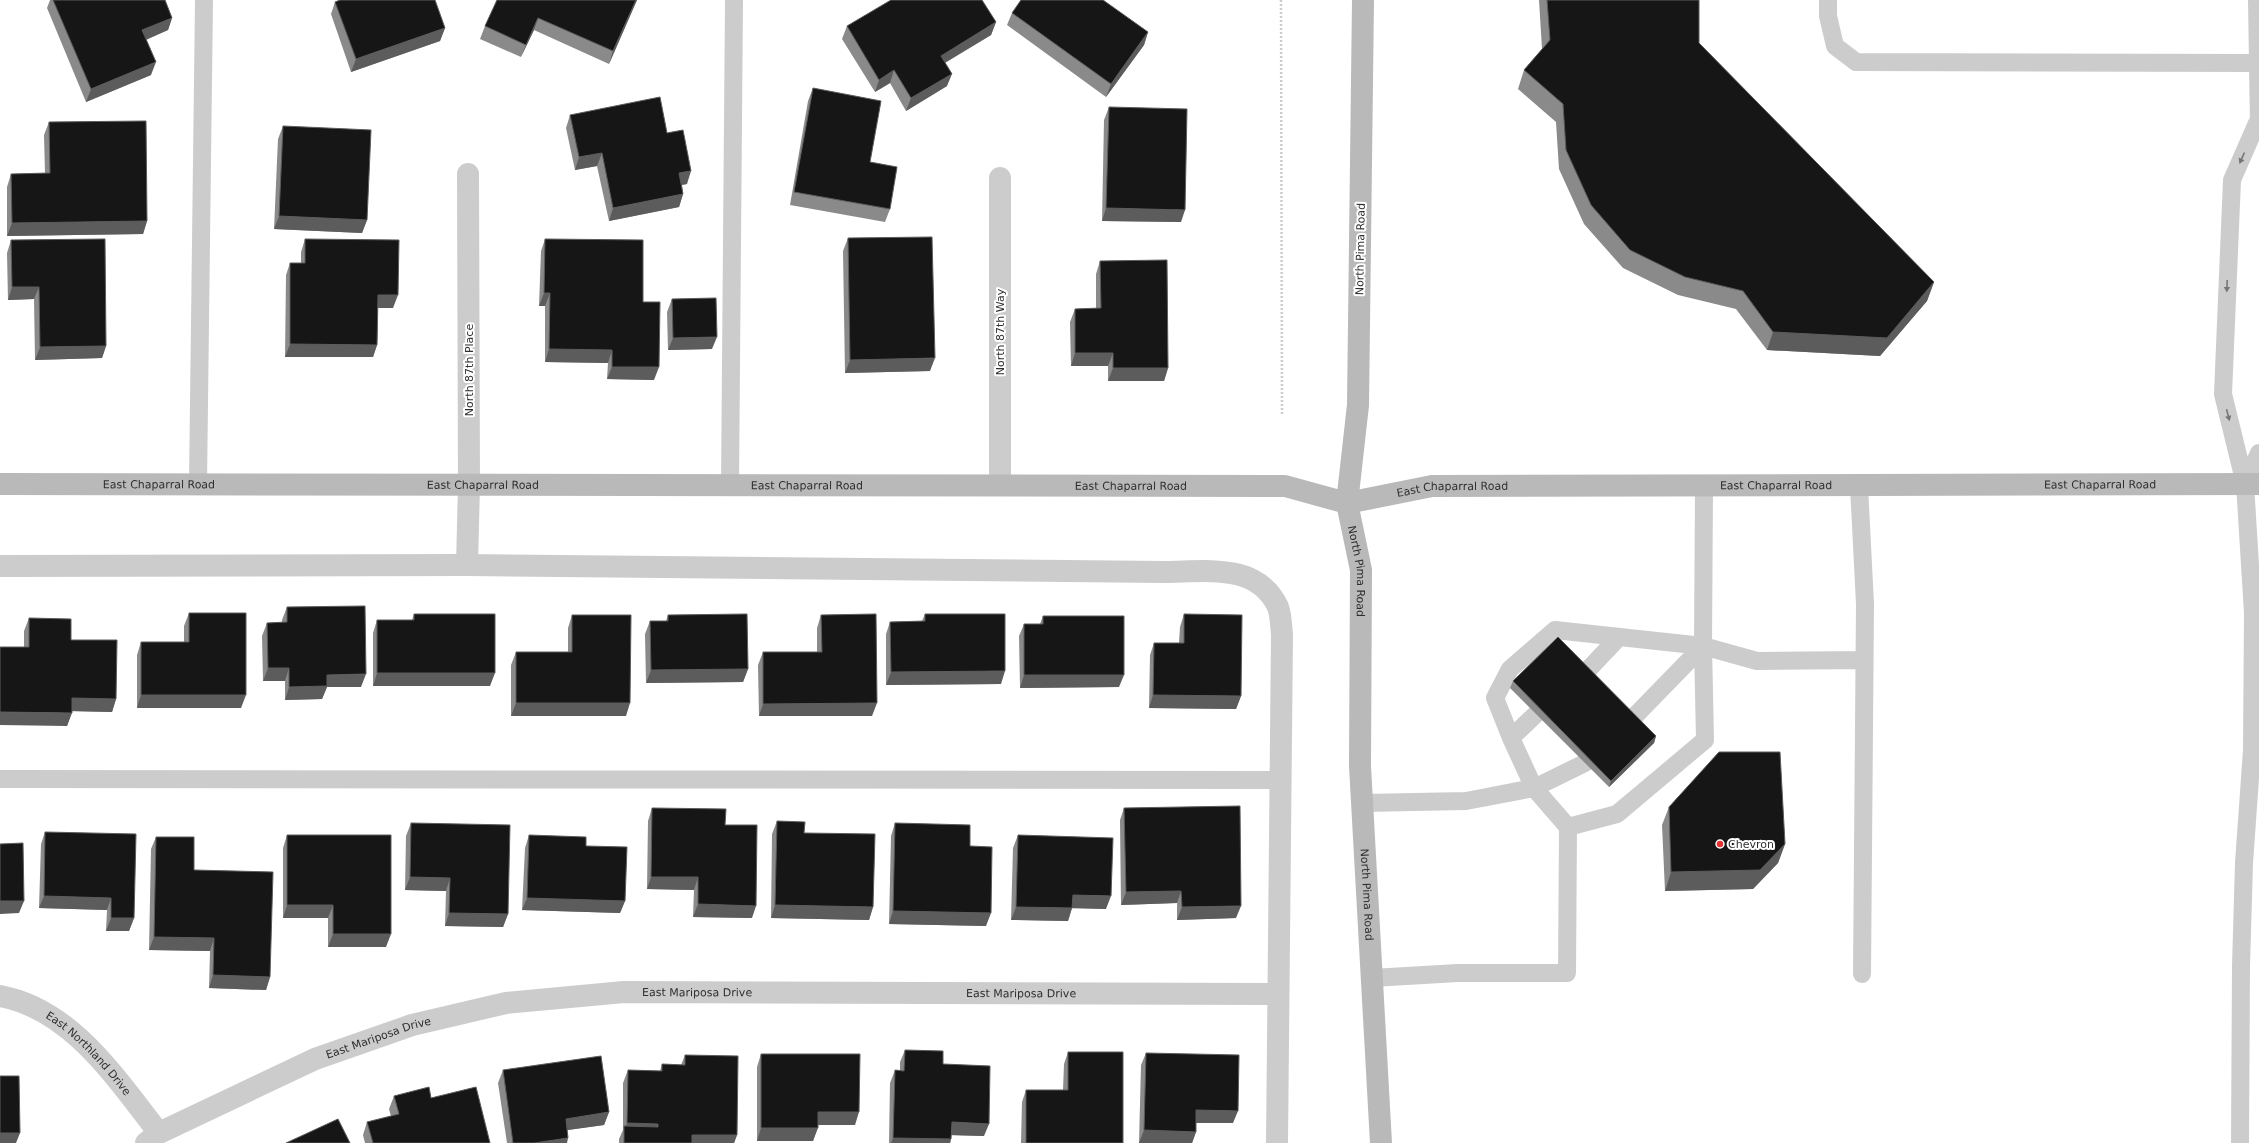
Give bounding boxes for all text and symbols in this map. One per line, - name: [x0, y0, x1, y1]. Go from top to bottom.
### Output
- one-way arrow: [2238, 153, 2244, 165]
- street label: North Pima Road: [1353, 203, 1368, 295]
- one-way arrow: [2224, 280, 2231, 292]
- street label: North 87th Way: [994, 288, 1007, 375]
- street label: North 87th Place: [463, 324, 476, 416]
- one-way arrow: [2225, 410, 2231, 422]
- street label: East Chaparral Road: [103, 478, 215, 491]
- street label: East Chaparral Road: [2044, 478, 2156, 492]
- street label: East Chaparral Road: [427, 479, 539, 492]
- street label: East Chaparral Road: [751, 479, 863, 492]
- street label: East Chaparral Road: [1720, 479, 1832, 492]
- street label: East Chaparral Road: [1075, 480, 1187, 493]
- street label: East Chaparral Road: [1395, 480, 1508, 500]
- street label: North Pima Road: [1345, 524, 1367, 617]
- place label: Chevron: [1728, 838, 1774, 851]
- marker: Chevron: [1715, 839, 1725, 849]
- street label: North Pima Road: [1358, 848, 1376, 941]
- street label: East Mariposa Drive: [642, 986, 752, 999]
- street label: East Mariposa Drive: [966, 987, 1076, 1000]
- street label: East Northland Drive: [43, 1009, 134, 1098]
- street label: East Mariposa Drive: [324, 1015, 433, 1062]

